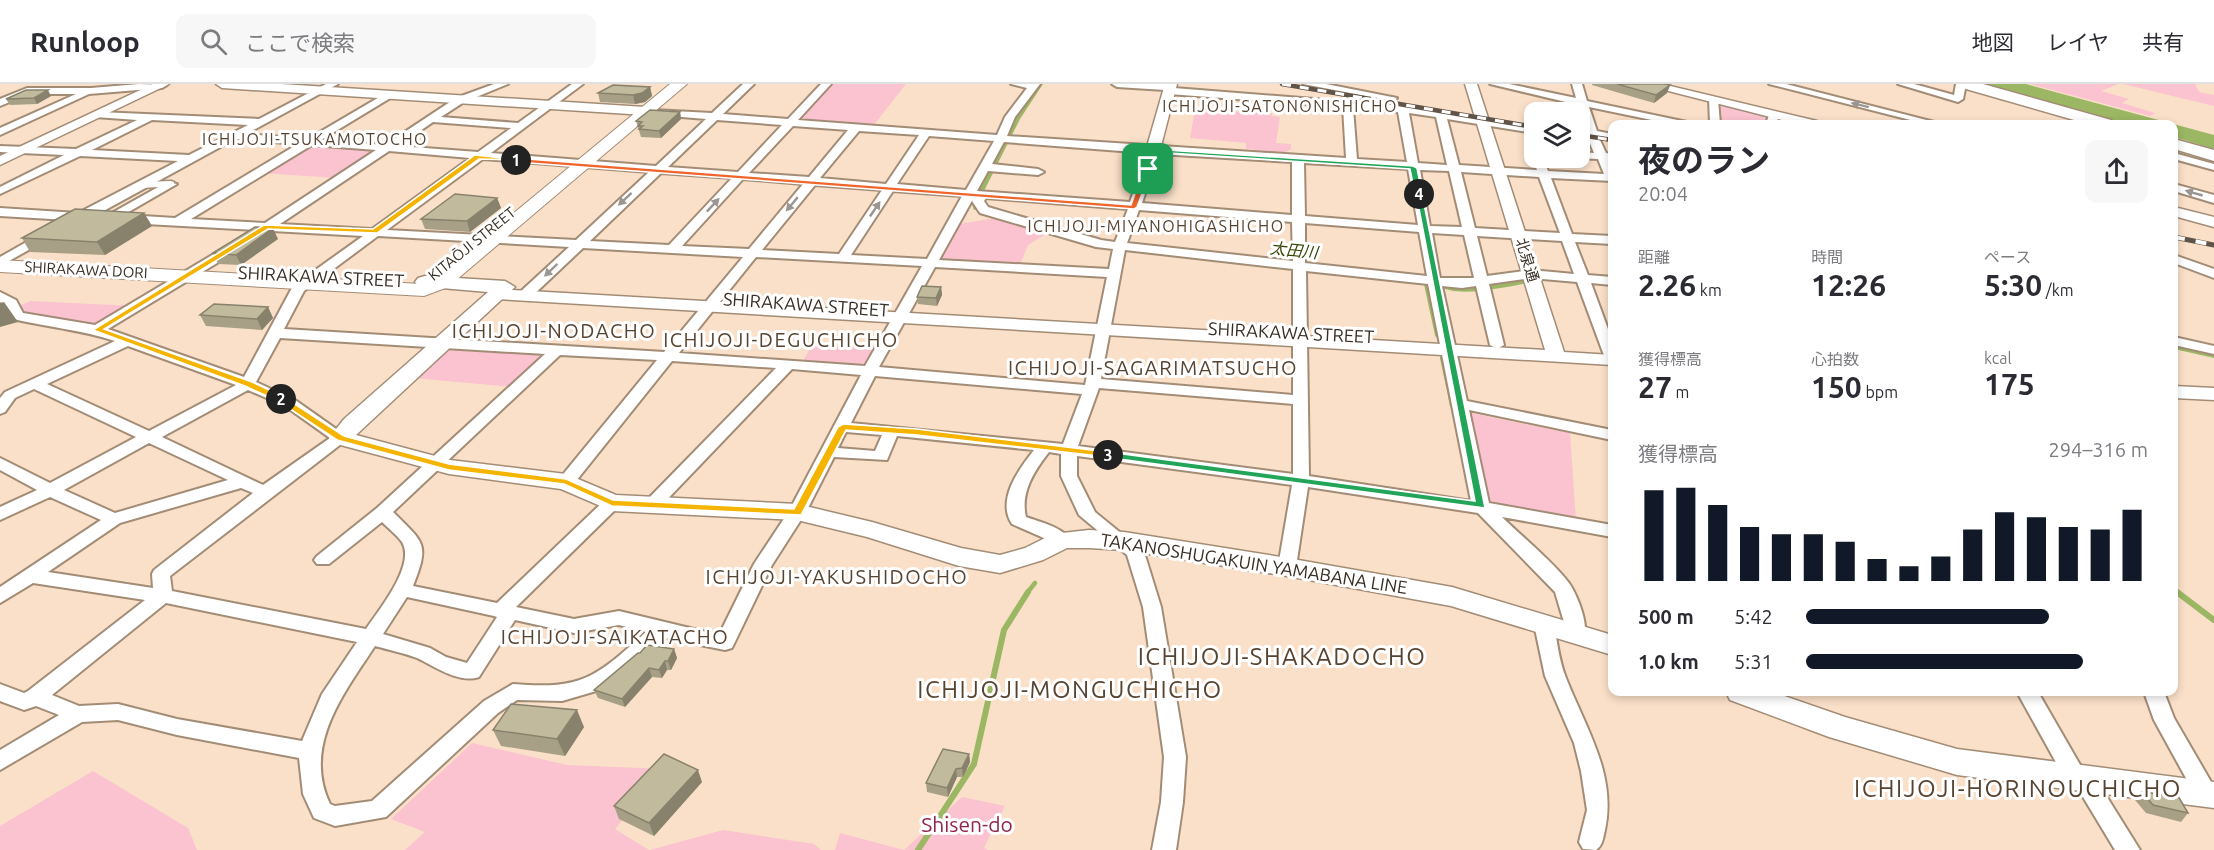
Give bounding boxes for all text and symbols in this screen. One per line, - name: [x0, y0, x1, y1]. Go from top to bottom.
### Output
- search box: [176, 14, 596, 68]
- icon: search: [197, 25, 230, 58]
- text: Runloop: [30, 26, 140, 57]
- text: ここで検索: [245, 30, 355, 55]
- text: 地図: [1972, 30, 2014, 54]
- text: レイヤ: [2047, 30, 2109, 54]
- text: 共有: [2142, 30, 2184, 54]
- district label: ICHIJOJI-SATONONISHICHO: [1162, 97, 1398, 115]
- one-way arrow: [1851, 100, 1869, 110]
- map controls: [1524, 102, 1590, 168]
- button: layers: [1524, 102, 1590, 168]
- district label: ICHIJOJI-TSUKAMOTOCHO: [202, 130, 428, 148]
- button: share: [2085, 140, 2148, 203]
- text: 夜のラン: [1638, 141, 1770, 178]
- pin: [1122, 143, 1173, 194]
- pin: 1: [501, 145, 531, 175]
- text: 1: [511, 151, 521, 169]
- icon: arrive: [1131, 152, 1164, 185]
- pin: 4: [1404, 179, 1434, 209]
- text: 20:04: [1638, 182, 1688, 205]
- text: 4: [1414, 185, 1424, 203]
- one-way arrow: [2185, 188, 2203, 197]
- one-way arrow: [618, 192, 633, 206]
- one-way arrow: [786, 197, 798, 212]
- one-way arrow: [706, 198, 720, 213]
- one-way arrow: [869, 201, 881, 217]
- street label: KITAŌJI STREET: [425, 203, 519, 284]
- district label: ICHIJOJI-MIYANOHIGASHICHO: [1027, 217, 1285, 235]
- street label: 北泉通: [1513, 236, 1542, 284]
- water label: 太田川: [1269, 239, 1321, 262]
- text: 距離: [1638, 248, 1670, 266]
- text: 時間: [1811, 248, 1843, 266]
- text: ペース: [1984, 248, 2031, 266]
- street label: SHIRAKAWA DORI: [24, 258, 148, 281]
- street label: SHIRAKAWA STREET: [238, 262, 405, 290]
- one-way arrow: [544, 262, 558, 276]
- text: 2.26: [1638, 268, 1696, 302]
- text: 12:26: [1811, 268, 1886, 302]
- text: 5:30: [1984, 268, 2042, 302]
- text: km: [1696, 281, 1722, 299]
- text: /km: [2042, 281, 2074, 299]
- street label: SHIRAKAWA STREET: [722, 288, 890, 320]
- street label: SHIRAKAWA STREET: [1208, 318, 1375, 346]
- district label: ICHIJOJI-NODACHO: [452, 319, 656, 342]
- district label: ICHIJOJI-DEGUCHICHO: [663, 328, 899, 351]
- text: kcal: [1984, 349, 2012, 367]
- text: 獲得標高: [1638, 350, 1702, 368]
- text: 心拍数: [1811, 350, 1859, 368]
- district label: ICHIJOJI-SAGARIMATSUCHO: [1008, 356, 1298, 379]
- text: 175: [1984, 367, 2035, 401]
- text: 27: [1638, 370, 1672, 404]
- text: 150: [1811, 370, 1862, 404]
- text: m: [1672, 383, 1689, 401]
- text: bpm: [1862, 383, 1898, 401]
- pin: 2: [266, 384, 296, 414]
- text: 2: [276, 390, 286, 408]
- text: 294–316 m: [2049, 438, 2148, 461]
- pin: 3: [1093, 440, 1123, 470]
- text: 獲得標高: [1638, 442, 1718, 465]
- text: 3: [1103, 446, 1113, 464]
- street label: TAKANOSHUGAKUIN YAMABANA LINE: [1099, 529, 1409, 597]
- district label: ICHIJOJI-YAKUSHIDOCHO: [706, 565, 968, 588]
- text: 500 m: [1638, 605, 1694, 628]
- text: 5:42: [1734, 605, 1773, 628]
- district label: ICHIJOJI-SAIKATACHO: [501, 625, 729, 648]
- district label: ICHIJOJI-SHAKADOCHO: [1138, 643, 1426, 670]
- text: 1.0 km: [1638, 650, 1699, 673]
- text: 5:31: [1734, 650, 1773, 673]
- district label: ICHIJOJI-MONGUCHICHO: [917, 676, 1223, 703]
- district label: ICHIJOJI-HORINOUCHICHO: [1854, 775, 2182, 802]
- park label: Shisen-do: [921, 812, 1013, 836]

